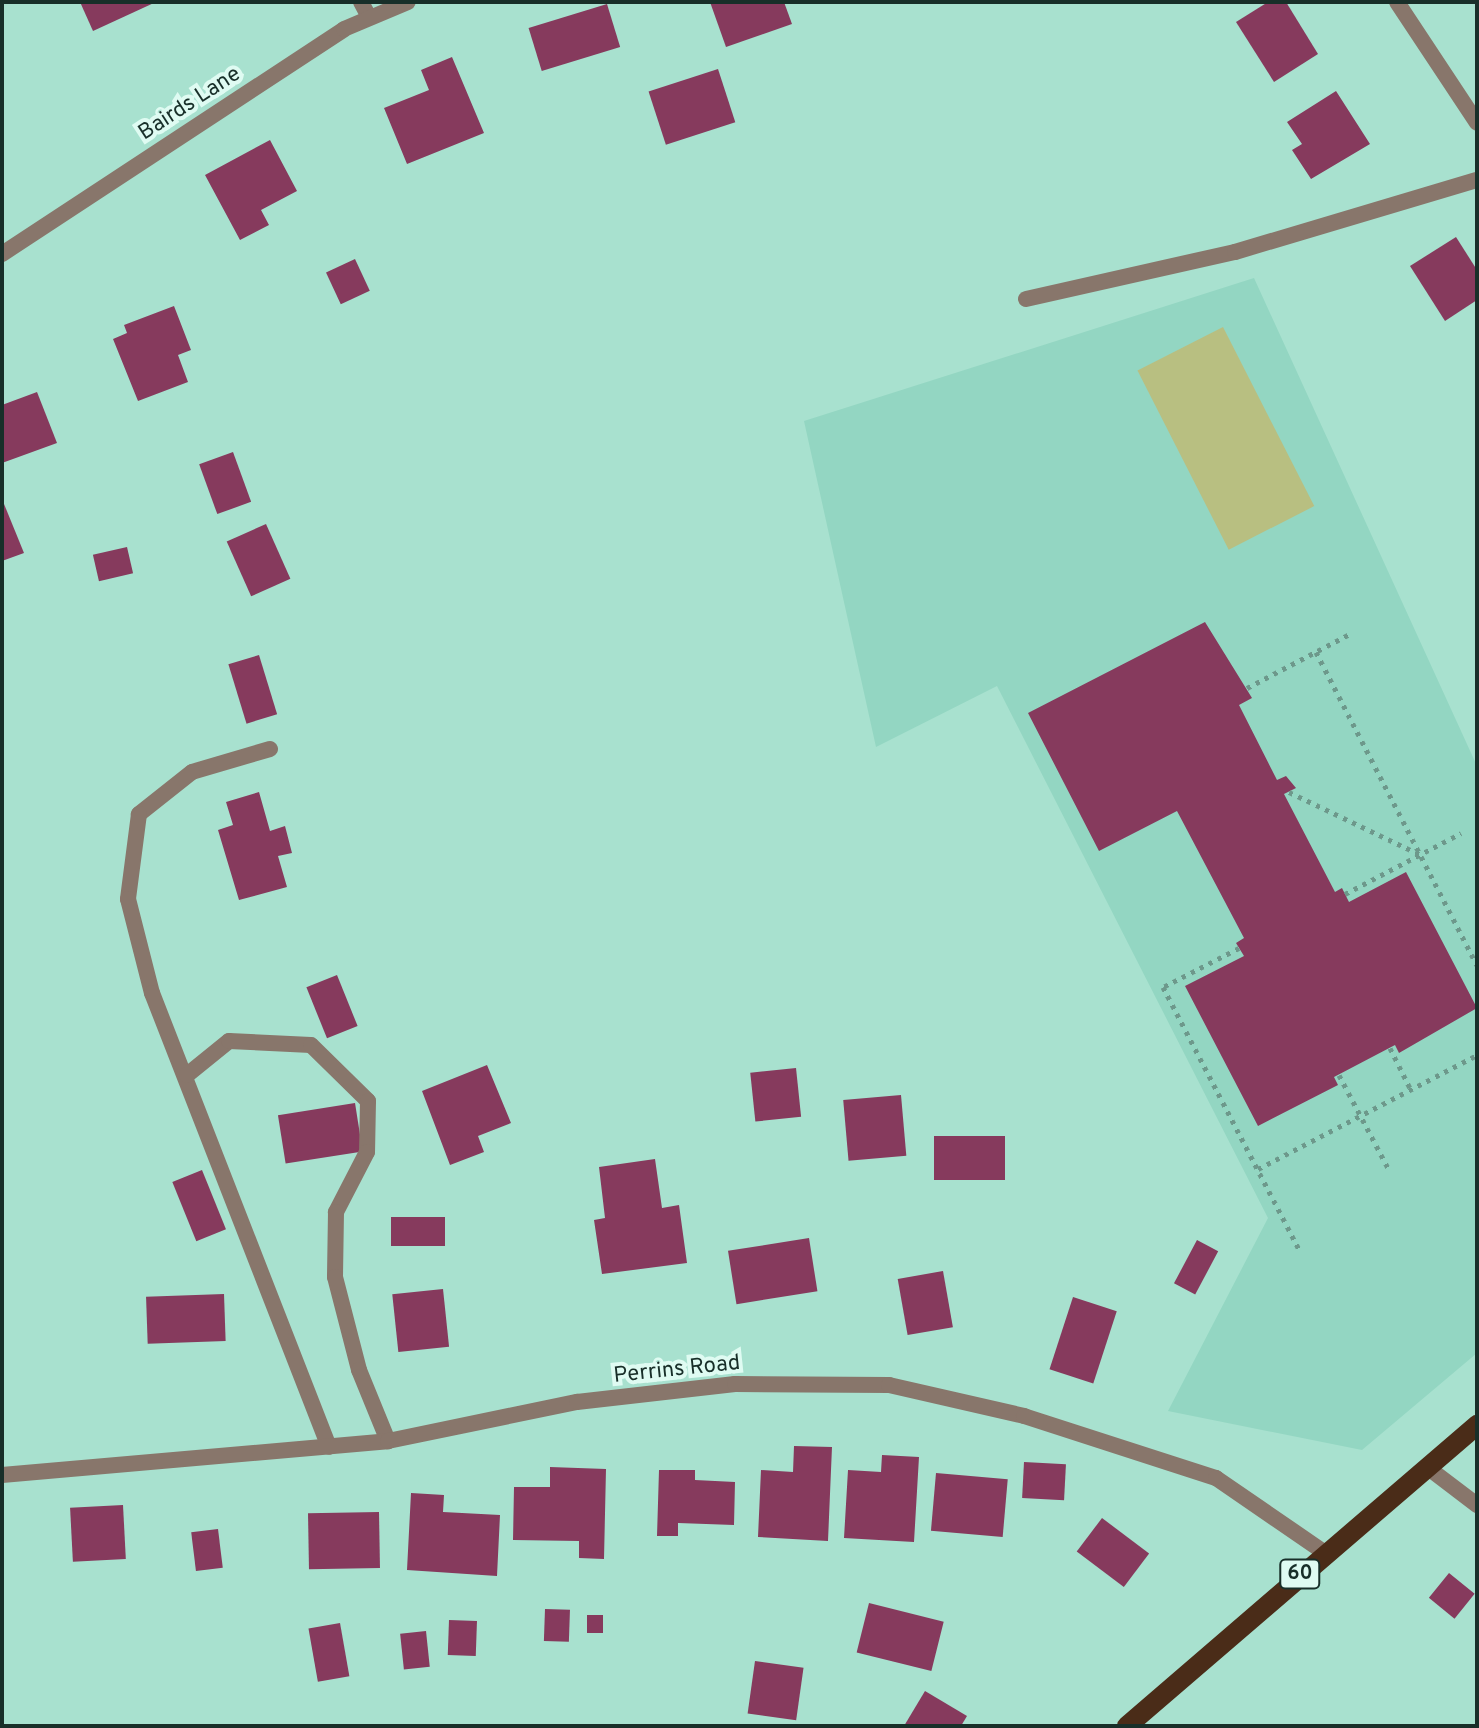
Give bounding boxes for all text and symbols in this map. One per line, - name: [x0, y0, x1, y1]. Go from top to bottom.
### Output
- street label: Bairds Lane: [134, 61, 246, 147]
- street label: Perrins Road: [612, 1350, 742, 1390]
- road number: 60: [1278, 1558, 1322, 1590]

